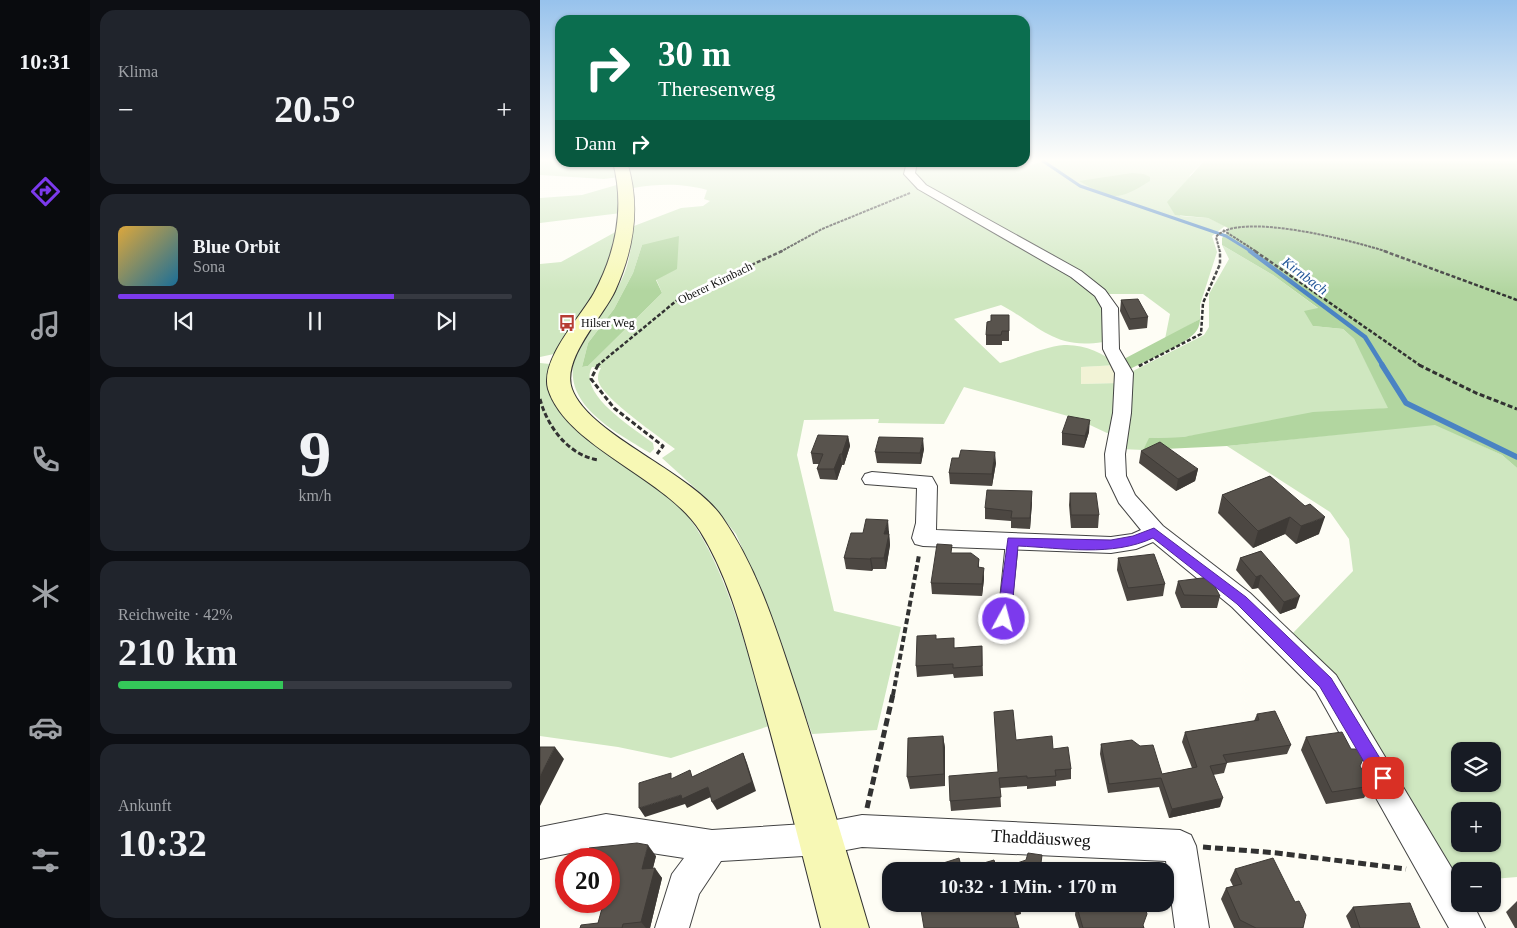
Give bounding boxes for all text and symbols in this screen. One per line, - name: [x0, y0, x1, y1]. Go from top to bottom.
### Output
- icon: right: [575, 35, 640, 100]
- text: 30 m: [658, 35, 731, 74]
- text: 10:31: [19, 49, 71, 74]
- text: Klima: [118, 63, 158, 80]
- text: Theresenweg: [658, 76, 775, 101]
- text: 20.5°: [274, 88, 356, 130]
- text: −: [118, 94, 134, 125]
- text: +: [496, 94, 512, 125]
- icon: right: [626, 130, 654, 158]
- text: Dann: [575, 133, 616, 154]
- icon: directions: [28, 174, 63, 209]
- text: Blue Orbit: [193, 236, 280, 257]
- water label: Kirnbach: [1279, 253, 1331, 298]
- text: Sona: [193, 258, 225, 275]
- street label: Oberer Kirnbach: [676, 259, 754, 307]
- icon: previous: [170, 307, 198, 335]
- icon: pause: [301, 307, 329, 335]
- icon: next: [432, 307, 460, 335]
- icon: music: [28, 308, 63, 343]
- bus stop icon: Hilser Weg: [557, 313, 577, 333]
- place label: Hilser Weg: [581, 316, 635, 330]
- text: 9: [299, 418, 331, 490]
- icon: phone: [28, 442, 63, 477]
- text: km/h: [299, 487, 331, 504]
- icon: climate: [28, 576, 63, 611]
- position arrow: [977, 592, 1029, 644]
- text: Reichweite · 42%: [118, 606, 233, 623]
- text: 210 km: [118, 631, 237, 673]
- icon: car: [28, 710, 63, 745]
- map controls: [1451, 742, 1501, 912]
- button: layers: [1451, 742, 1501, 792]
- pin: [1362, 757, 1404, 799]
- icon: arrive: [1369, 764, 1397, 792]
- text: Ankunft: [118, 797, 171, 814]
- button: +: [1451, 802, 1501, 852]
- text: 10:32: [118, 822, 207, 864]
- street label: Thaddäusweg: [991, 825, 1091, 851]
- icon: filters: [28, 843, 63, 878]
- speed limit sign: 20: [555, 848, 620, 913]
- button: −: [1451, 862, 1501, 912]
- text: 10:32 · 1 Min. · 170 m: [939, 876, 1117, 897]

